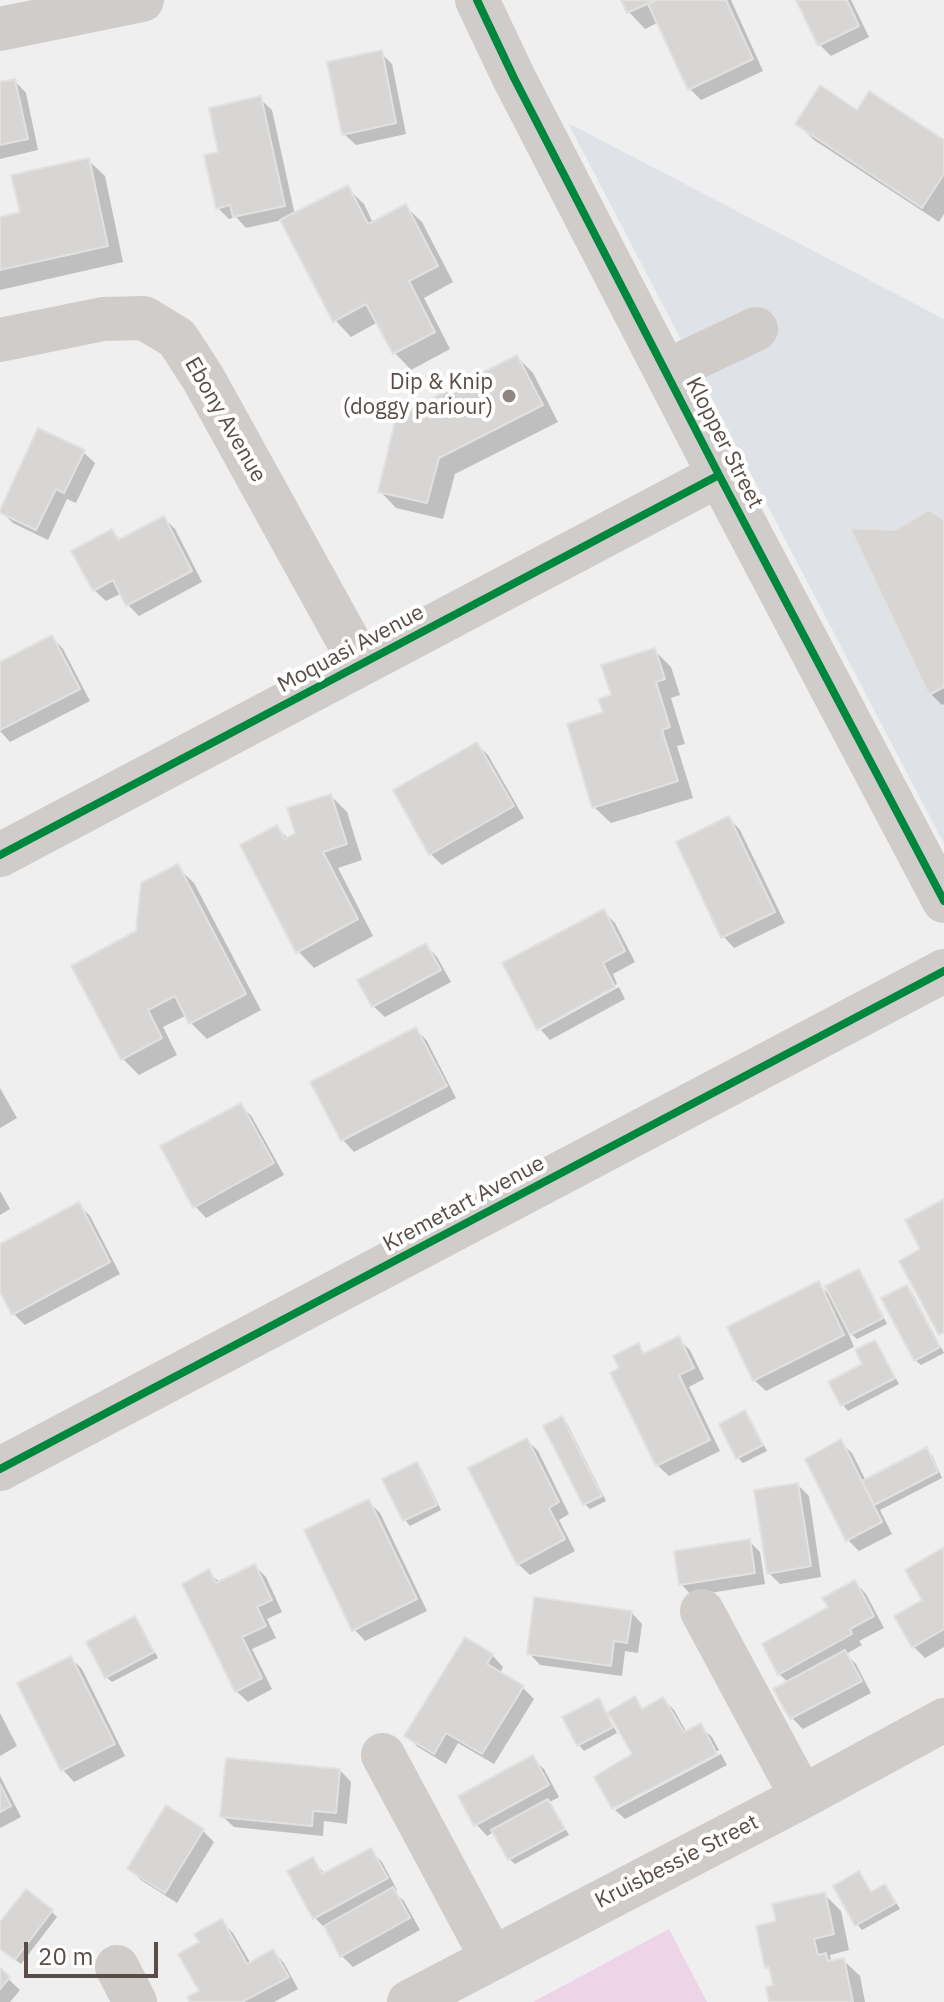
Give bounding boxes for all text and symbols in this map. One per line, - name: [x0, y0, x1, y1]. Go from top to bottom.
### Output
- street label: Ebony Avenue: [179, 353, 271, 487]
- place label: Dip & Knip (doggy pariour): [343, 370, 493, 422]
- street label: Klopper Street: [680, 373, 768, 513]
- marker: Dip & Knip (doggy pariour): [500, 387, 518, 405]
- street label: Moquasi Avenue: [273, 599, 429, 699]
- street label: Kremetart Avenue: [379, 1150, 549, 1258]
- street label: Kruisbessie Street: [591, 1809, 763, 1915]
- scale bar: [28, 1926, 162, 1976]
- text: 20 m: [38, 1940, 93, 1972]

